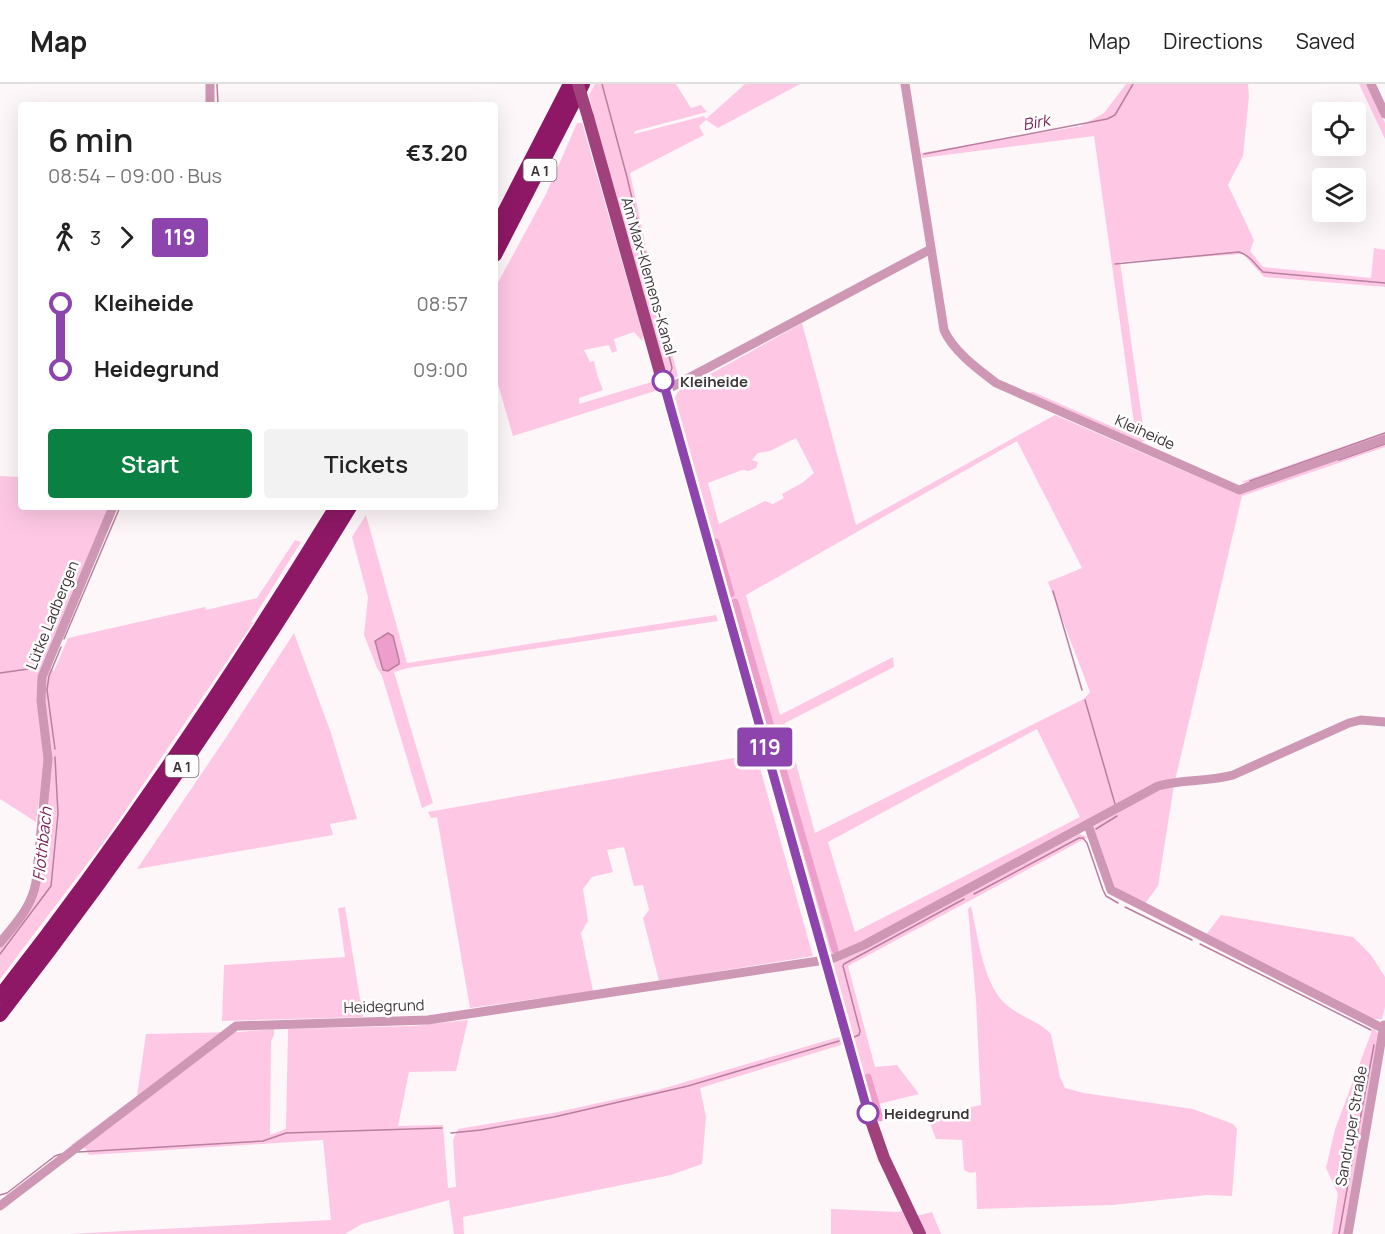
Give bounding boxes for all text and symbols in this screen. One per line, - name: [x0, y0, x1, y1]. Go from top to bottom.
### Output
- text: Map: [30, 22, 87, 60]
- text: Map: [1089, 27, 1130, 55]
- text: Directions: [1163, 27, 1263, 55]
- text: Saved: [1296, 27, 1355, 55]
- map controls: [1312, 102, 1366, 222]
- button: locate: [1312, 102, 1366, 156]
- water label: Birk: [1021, 108, 1053, 135]
- text: 6 min: [48, 117, 133, 162]
- text: €3.20: [406, 138, 468, 168]
- road number: A 1: [524, 159, 556, 181]
- text: 08:54 – 09:00 · Bus: [48, 162, 222, 189]
- button: layers: [1312, 168, 1366, 222]
- street label: Am Max-Klemens-Kanal: [616, 194, 682, 358]
- icon: walk: [48, 221, 81, 254]
- icon: forward: [110, 221, 143, 254]
- text: 119: [164, 223, 196, 251]
- text: 3: [90, 224, 101, 251]
- text: Kleiheide: [94, 288, 194, 318]
- text: 08:57: [417, 290, 468, 317]
- text: Heidegrund: [94, 354, 219, 384]
- text: 09:00: [413, 356, 468, 383]
- marker: Kleiheide: [652, 370, 674, 392]
- place label: Kleiheide: [680, 371, 748, 392]
- street label: Kleiheide: [1112, 409, 1178, 455]
- button: Start: [48, 429, 252, 498]
- button: Tickets: [264, 429, 468, 498]
- street label: Lütke Ladbergen: [21, 557, 83, 673]
- line badge: 119: [730, 728, 800, 766]
- text: 119: [749, 733, 781, 761]
- road number: A 1: [166, 755, 198, 777]
- water label: Flothbach: [27, 806, 57, 882]
- street label: Heidegrund: [343, 994, 425, 1018]
- street label: Sandruper Straße: [1330, 1064, 1372, 1188]
- marker: Heidegrund: [857, 1102, 879, 1124]
- place label: Heidegrund: [884, 1103, 969, 1124]

